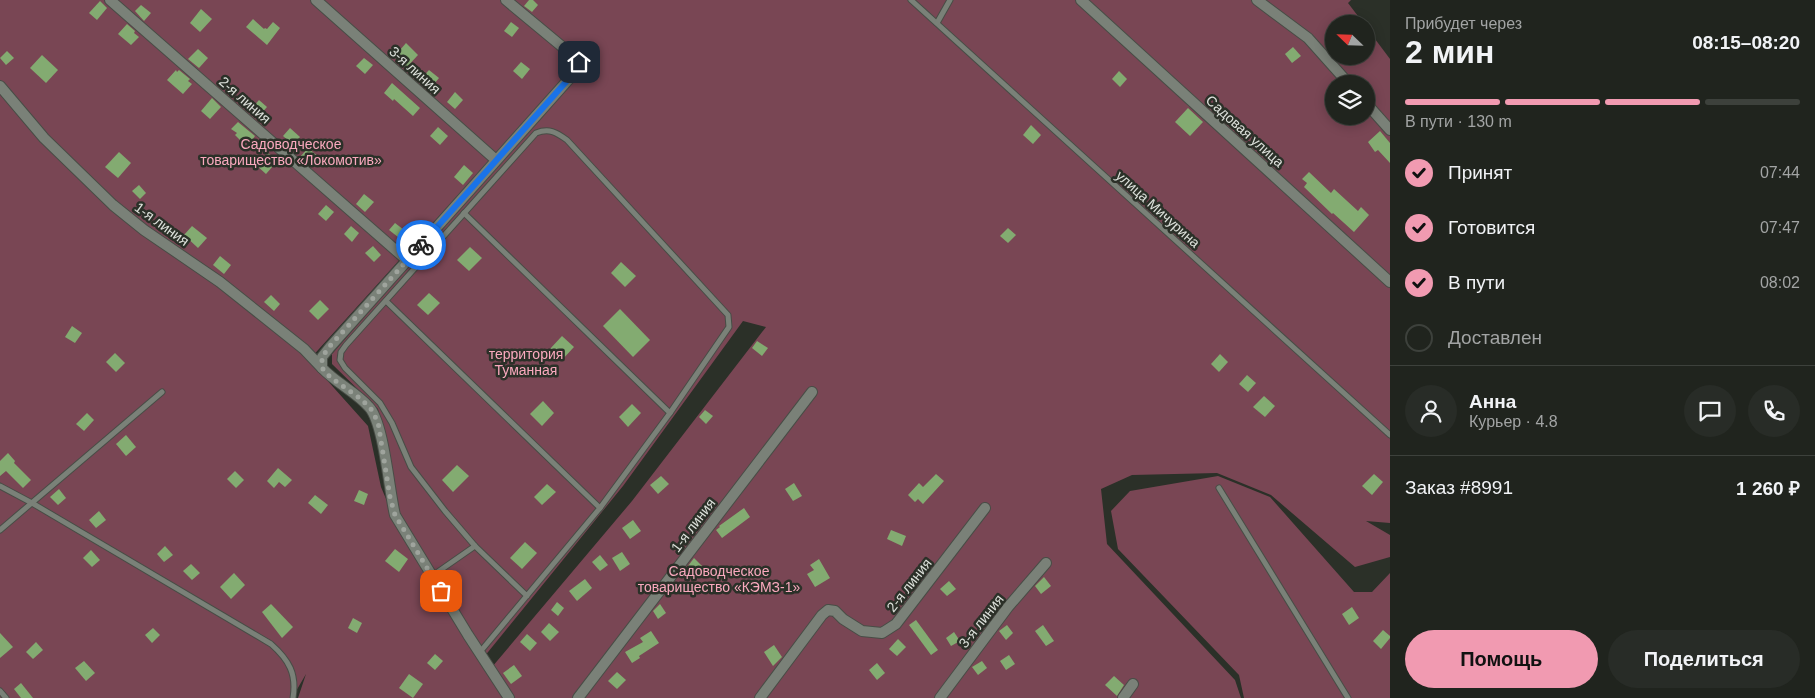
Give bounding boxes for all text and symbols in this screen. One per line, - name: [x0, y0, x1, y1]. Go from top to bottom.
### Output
- north arrow: [1325, 15, 1375, 65]
- map controls: [1325, 15, 1375, 125]
- text: Прибудет через: [1405, 15, 1522, 32]
- text: 08:15–08:20: [1692, 32, 1800, 53]
- text: 2 мин: [1405, 34, 1494, 70]
- pin: [558, 41, 600, 83]
- street label: 3-я линия: [386, 43, 444, 97]
- icon: home: [565, 48, 593, 76]
- street label: 2-я линия: [216, 73, 274, 127]
- button: layers: [1325, 75, 1375, 125]
- street label: Садовая улица: [1203, 92, 1287, 170]
- text: В пути · 130 m: [1405, 113, 1512, 130]
- park label: Садоводческое товарищество «Локомотив»: [200, 136, 382, 168]
- icon: check: [1405, 159, 1433, 187]
- text: Принят: [1448, 162, 1512, 183]
- text: 07:44: [1760, 164, 1800, 181]
- street label: улица Мичурина: [1113, 167, 1203, 251]
- street label: 1-я линия: [132, 199, 192, 249]
- icon: check: [1405, 214, 1433, 242]
- text: Готовится: [1448, 217, 1535, 238]
- text: 07:47: [1760, 219, 1800, 236]
- courier: [396, 220, 446, 270]
- icon: bike: [407, 231, 435, 259]
- icon: check: [1405, 269, 1433, 297]
- text: В пути: [1448, 272, 1505, 293]
- text: 08:02: [1760, 274, 1800, 291]
- text: Доставлен: [1448, 327, 1542, 348]
- park label: территория Туманная: [489, 346, 563, 378]
- button: person: [1405, 385, 1457, 437]
- button: chat: [1684, 385, 1736, 437]
- button: phone: [1748, 385, 1800, 437]
- text: Анна: [1469, 391, 1516, 412]
- text: Курьер · 4.8: [1469, 413, 1558, 430]
- text: Заказ #8991: [1405, 477, 1513, 498]
- text: 1 260 ₽: [1736, 478, 1800, 499]
- street label: 1-я линия: [668, 495, 718, 555]
- street label: 2-я линия: [883, 555, 935, 615]
- park label: Садоводческое товарищество «КЭМЗ-1»: [638, 563, 801, 595]
- pin: [420, 570, 462, 612]
- icon: bag: [427, 577, 455, 605]
- street label: 3-я линия: [955, 591, 1007, 651]
- button: Помощь: [1405, 630, 1598, 688]
- button: Поделиться: [1608, 630, 1800, 688]

